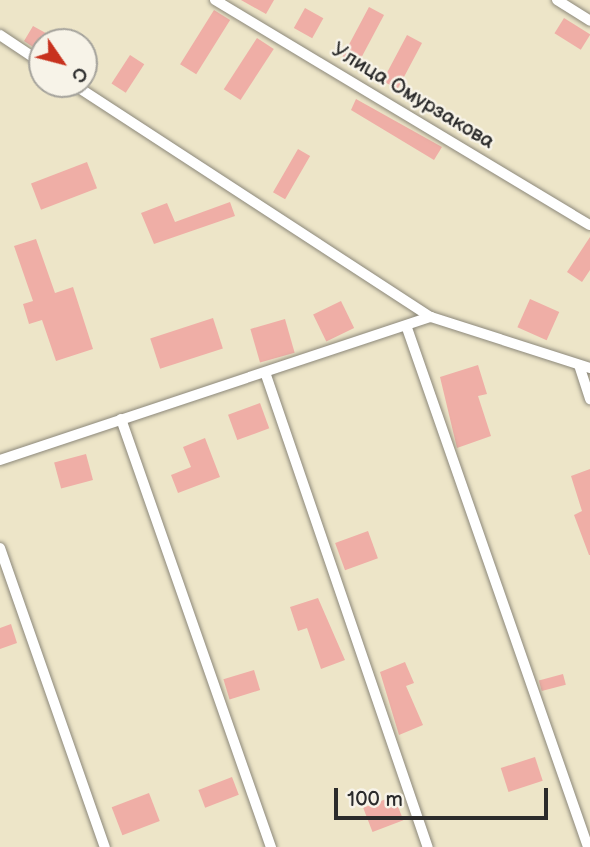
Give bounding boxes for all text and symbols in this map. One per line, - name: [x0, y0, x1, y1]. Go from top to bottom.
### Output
- north arrow: [28, 28, 98, 98]
- street label: Улица Омурзакова: [327, 37, 499, 155]
- text: С: [66, 62, 92, 86]
- scale bar: [338, 774, 552, 818]
- text: 100 m: [347, 787, 403, 812]

